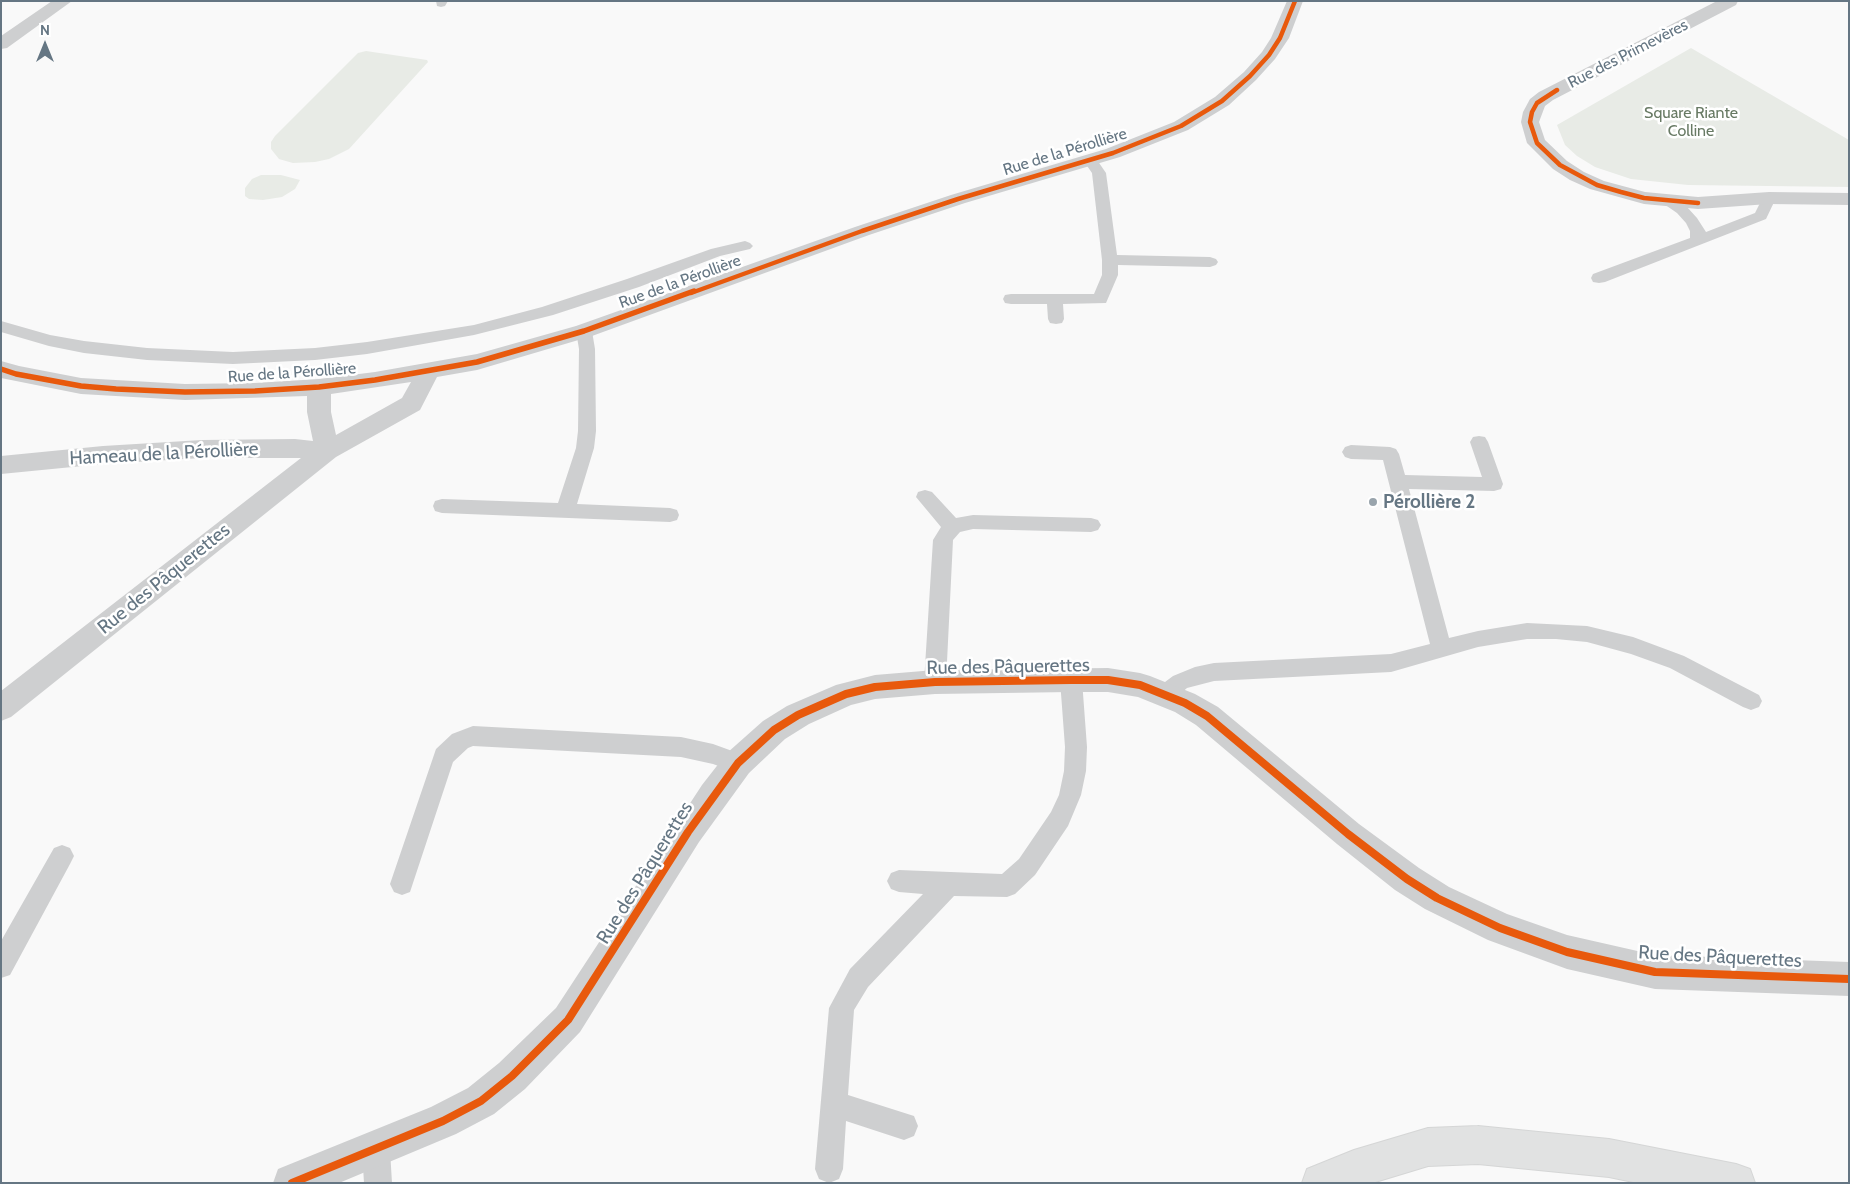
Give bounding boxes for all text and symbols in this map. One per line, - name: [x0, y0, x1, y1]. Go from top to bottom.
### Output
- street label: Rue des Primevères: [1565, 15, 1691, 93]
- north arrow: [20, 20, 70, 70]
- text: N: [40, 21, 50, 39]
- park label: Square Riante Colline: [1644, 103, 1738, 141]
- street label: Rue de la Pérollière: [1001, 124, 1129, 180]
- street label: Rue de la Pérollière: [616, 251, 744, 313]
- street label: Rue de la Pérollière: [227, 359, 357, 387]
- street label: Hameau de la Pérollière: [69, 438, 259, 470]
- place label: Pérollière 2: [1383, 491, 1475, 513]
- marker: Pérollière 2: [1367, 496, 1379, 508]
- street label: Rue des Pâquerettes: [93, 519, 235, 639]
- street label: Rue des Pâquerettes: [926, 654, 1090, 680]
- street label: Rue des Pâquerettes: [592, 798, 698, 948]
- street label: Rue des Pâquerettes: [1638, 941, 1802, 973]

